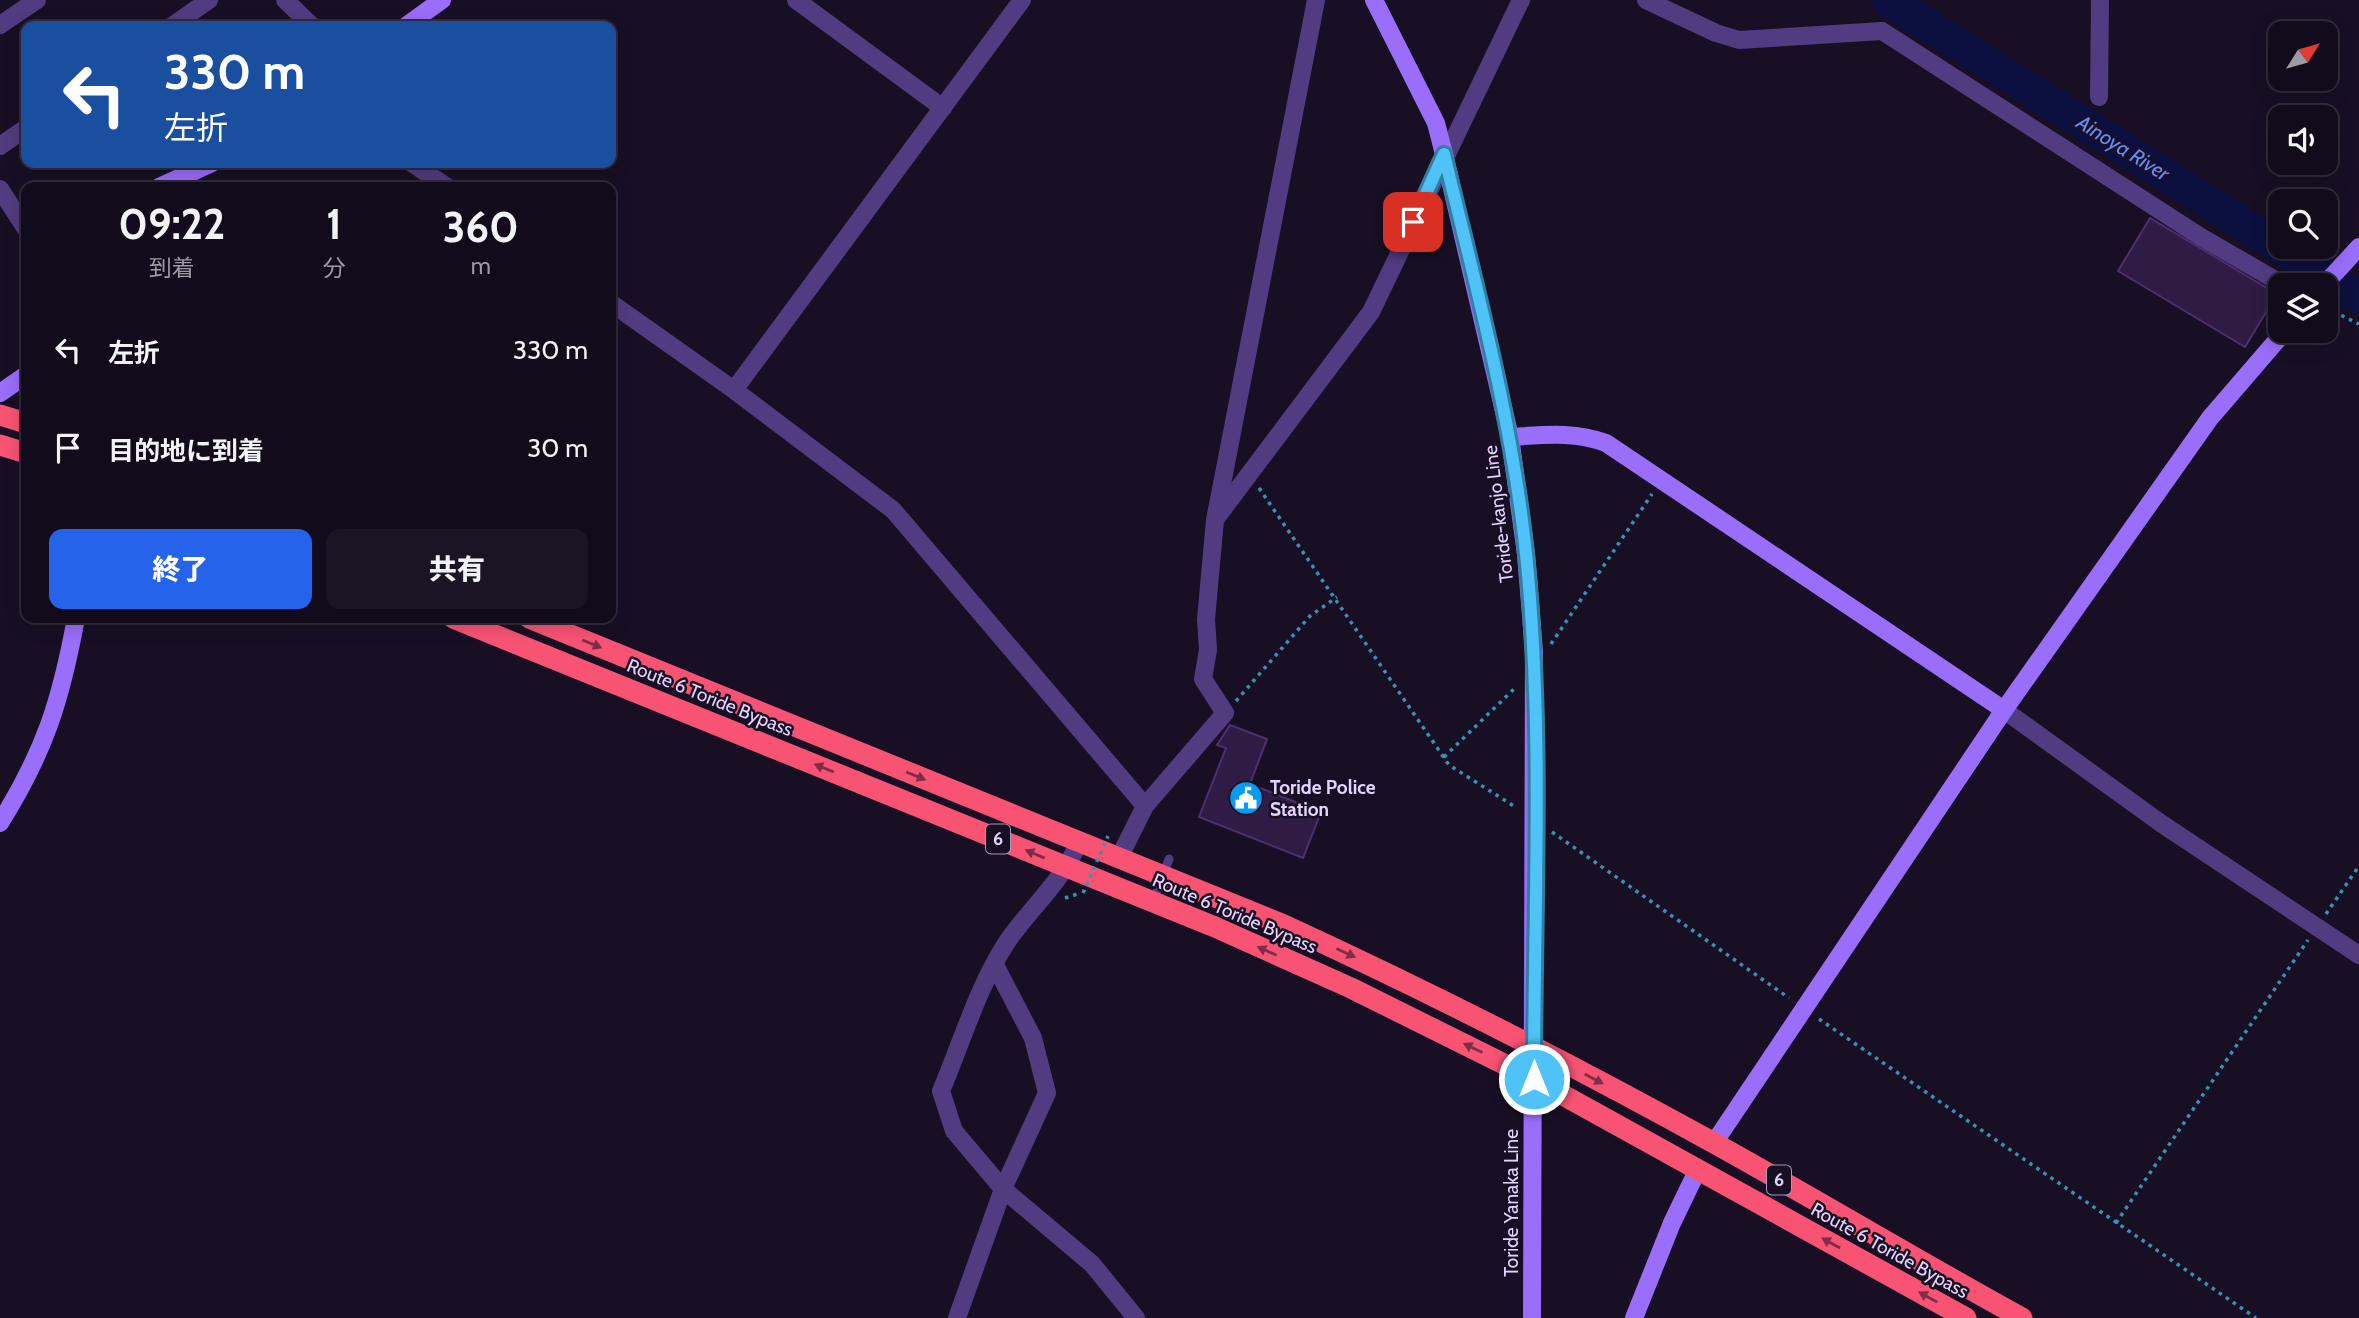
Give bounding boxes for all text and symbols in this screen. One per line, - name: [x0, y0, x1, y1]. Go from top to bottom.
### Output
- north arrow: [2268, 21, 2338, 91]
- map controls: [2268, 21, 2338, 343]
- text: 330 m: [164, 42, 305, 101]
- icon: left: [49, 49, 140, 140]
- button: sound: [2268, 105, 2338, 175]
- text: 左折: [164, 108, 228, 147]
- water label: Ainoya River: [2072, 109, 2175, 187]
- button: search: [2268, 189, 2338, 259]
- pin: [1383, 192, 1443, 252]
- text: 09:22: [118, 198, 225, 250]
- text: 1: [326, 198, 342, 250]
- text: 360: [443, 201, 519, 253]
- icon: arrive: [1394, 203, 1432, 241]
- text: m: [471, 252, 491, 280]
- text: 到着: [149, 254, 195, 282]
- text: 分: [323, 254, 346, 282]
- button: layers: [2268, 273, 2338, 343]
- icon: left: [49, 331, 87, 369]
- text: 330 m: [513, 334, 588, 366]
- text: 左折: [108, 337, 160, 369]
- icon: arrive: [49, 429, 87, 467]
- text: 30 m: [527, 432, 588, 464]
- text: 目的地に到着: [108, 435, 264, 467]
- street label: Toride-kanjo Line: [1479, 444, 1518, 584]
- button: 終了: [49, 529, 312, 609]
- button: 共有: [326, 529, 588, 609]
- one-way arrow: [582, 638, 603, 649]
- street label: Route 6 Toride Bypass: [624, 654, 796, 741]
- one-way arrow: [813, 762, 834, 773]
- one-way arrow: [906, 771, 927, 782]
- place label: Toride Police Station: [1270, 776, 1376, 821]
- public building icon: Toride Police Station: [1227, 779, 1265, 817]
- road number: 6: [986, 824, 1010, 854]
- one-way arrow: [1024, 848, 1045, 859]
- street label: Route 6 Toride Bypass: [1149, 868, 1321, 959]
- one-way arrow: [1257, 945, 1277, 957]
- one-way arrow: [1336, 948, 1356, 959]
- position arrow: [1497, 1042, 1571, 1116]
- one-way arrow: [1463, 1043, 1483, 1054]
- one-way arrow: [1584, 1073, 1604, 1084]
- street label: Toride Yanaka Line: [1500, 1129, 1523, 1277]
- road number: 6: [1767, 1166, 1791, 1195]
- street label: Route 6 Toride Bypass: [1807, 1198, 1973, 1303]
- one-way arrow: [1821, 1237, 1841, 1249]
- one-way arrow: [1919, 1291, 1938, 1303]

